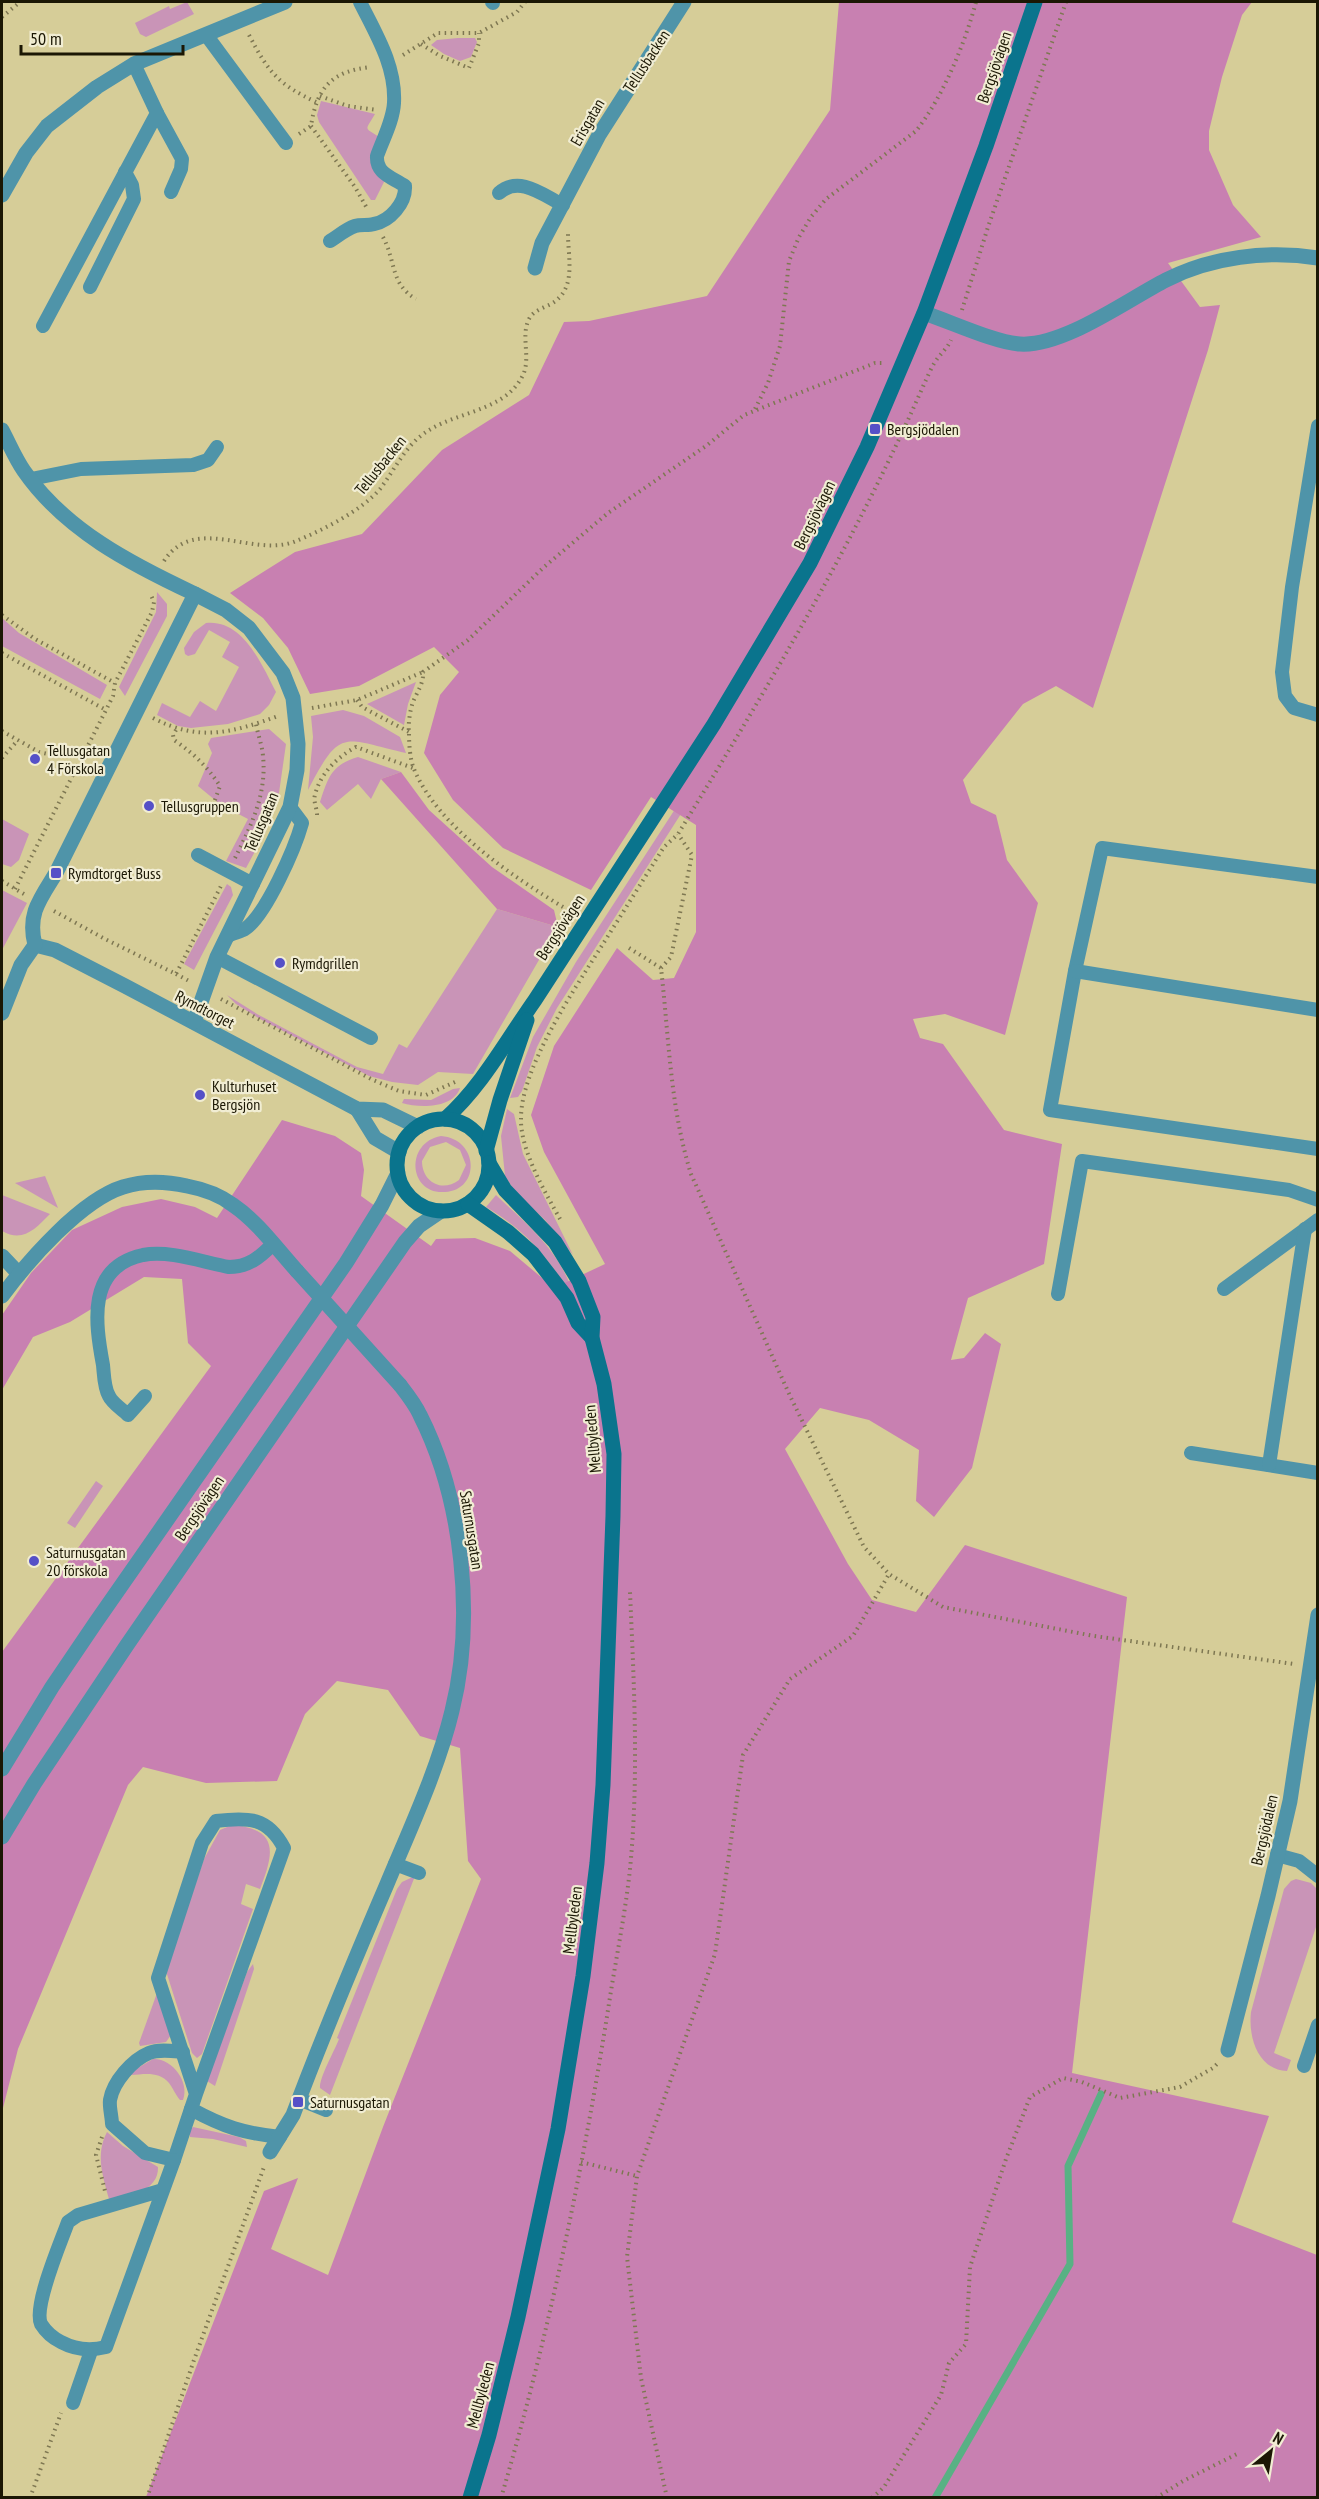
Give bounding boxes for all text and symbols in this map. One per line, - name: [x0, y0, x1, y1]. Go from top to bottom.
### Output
- scale bar: [21, 18, 183, 56]
- street label: Tellusbacken: [618, 26, 674, 96]
- text: 50 m: [30, 27, 62, 50]
- street label: Bergsjövägen: [972, 29, 1016, 105]
- street label: Erisgatan: [566, 95, 608, 149]
- place label: Bergsjödalen: [887, 419, 959, 439]
- marker: Bergsjödalen: [868, 422, 882, 436]
- street label: Tellusbacken: [350, 431, 410, 499]
- street label: Bergsjövägen: [789, 477, 839, 553]
- place label: Tellusgatan 4 Förskola: [47, 740, 110, 778]
- marker: Tellusgatan 4 Förskola: [28, 752, 42, 766]
- street label: Tellusgatan: [239, 789, 283, 855]
- place label: Tellusgruppen: [161, 796, 239, 816]
- marker: Tellusgruppen: [142, 799, 156, 813]
- place label: Rymdtorget Buss: [68, 863, 161, 883]
- marker: Rymdtorget Buss: [49, 866, 63, 880]
- street label: Bergsjövägen: [531, 890, 589, 964]
- place label: Rymdgrillen: [292, 953, 359, 973]
- marker: Rymdgrillen: [273, 956, 287, 970]
- street label: Rymdtorget: [172, 986, 239, 1033]
- place label: Kulturhuset Bergsjön: [212, 1076, 277, 1114]
- marker: Kulturhuset Bergsjön: [193, 1088, 207, 1102]
- street label: Mellbyleden: [579, 1404, 605, 1474]
- street label: Bergsjövägen: [170, 1472, 228, 1544]
- street label: Saturnusgatan: [456, 1489, 488, 1571]
- place label: Saturnusgatan 20 förskola: [46, 1542, 126, 1580]
- marker: Saturnusgatan 20 förskola: [27, 1554, 41, 1568]
- street label: Bergsjödalen: [1246, 1793, 1282, 1867]
- street label: Mellbyleden: [558, 1885, 586, 1955]
- place label: Saturnusgatan: [310, 2092, 390, 2112]
- marker: Saturnusgatan: [291, 2095, 305, 2109]
- street label: Mellbyleden: [462, 2360, 498, 2430]
- north arrow: [1241, 2421, 1301, 2481]
- text: N: [1270, 2427, 1287, 2449]

